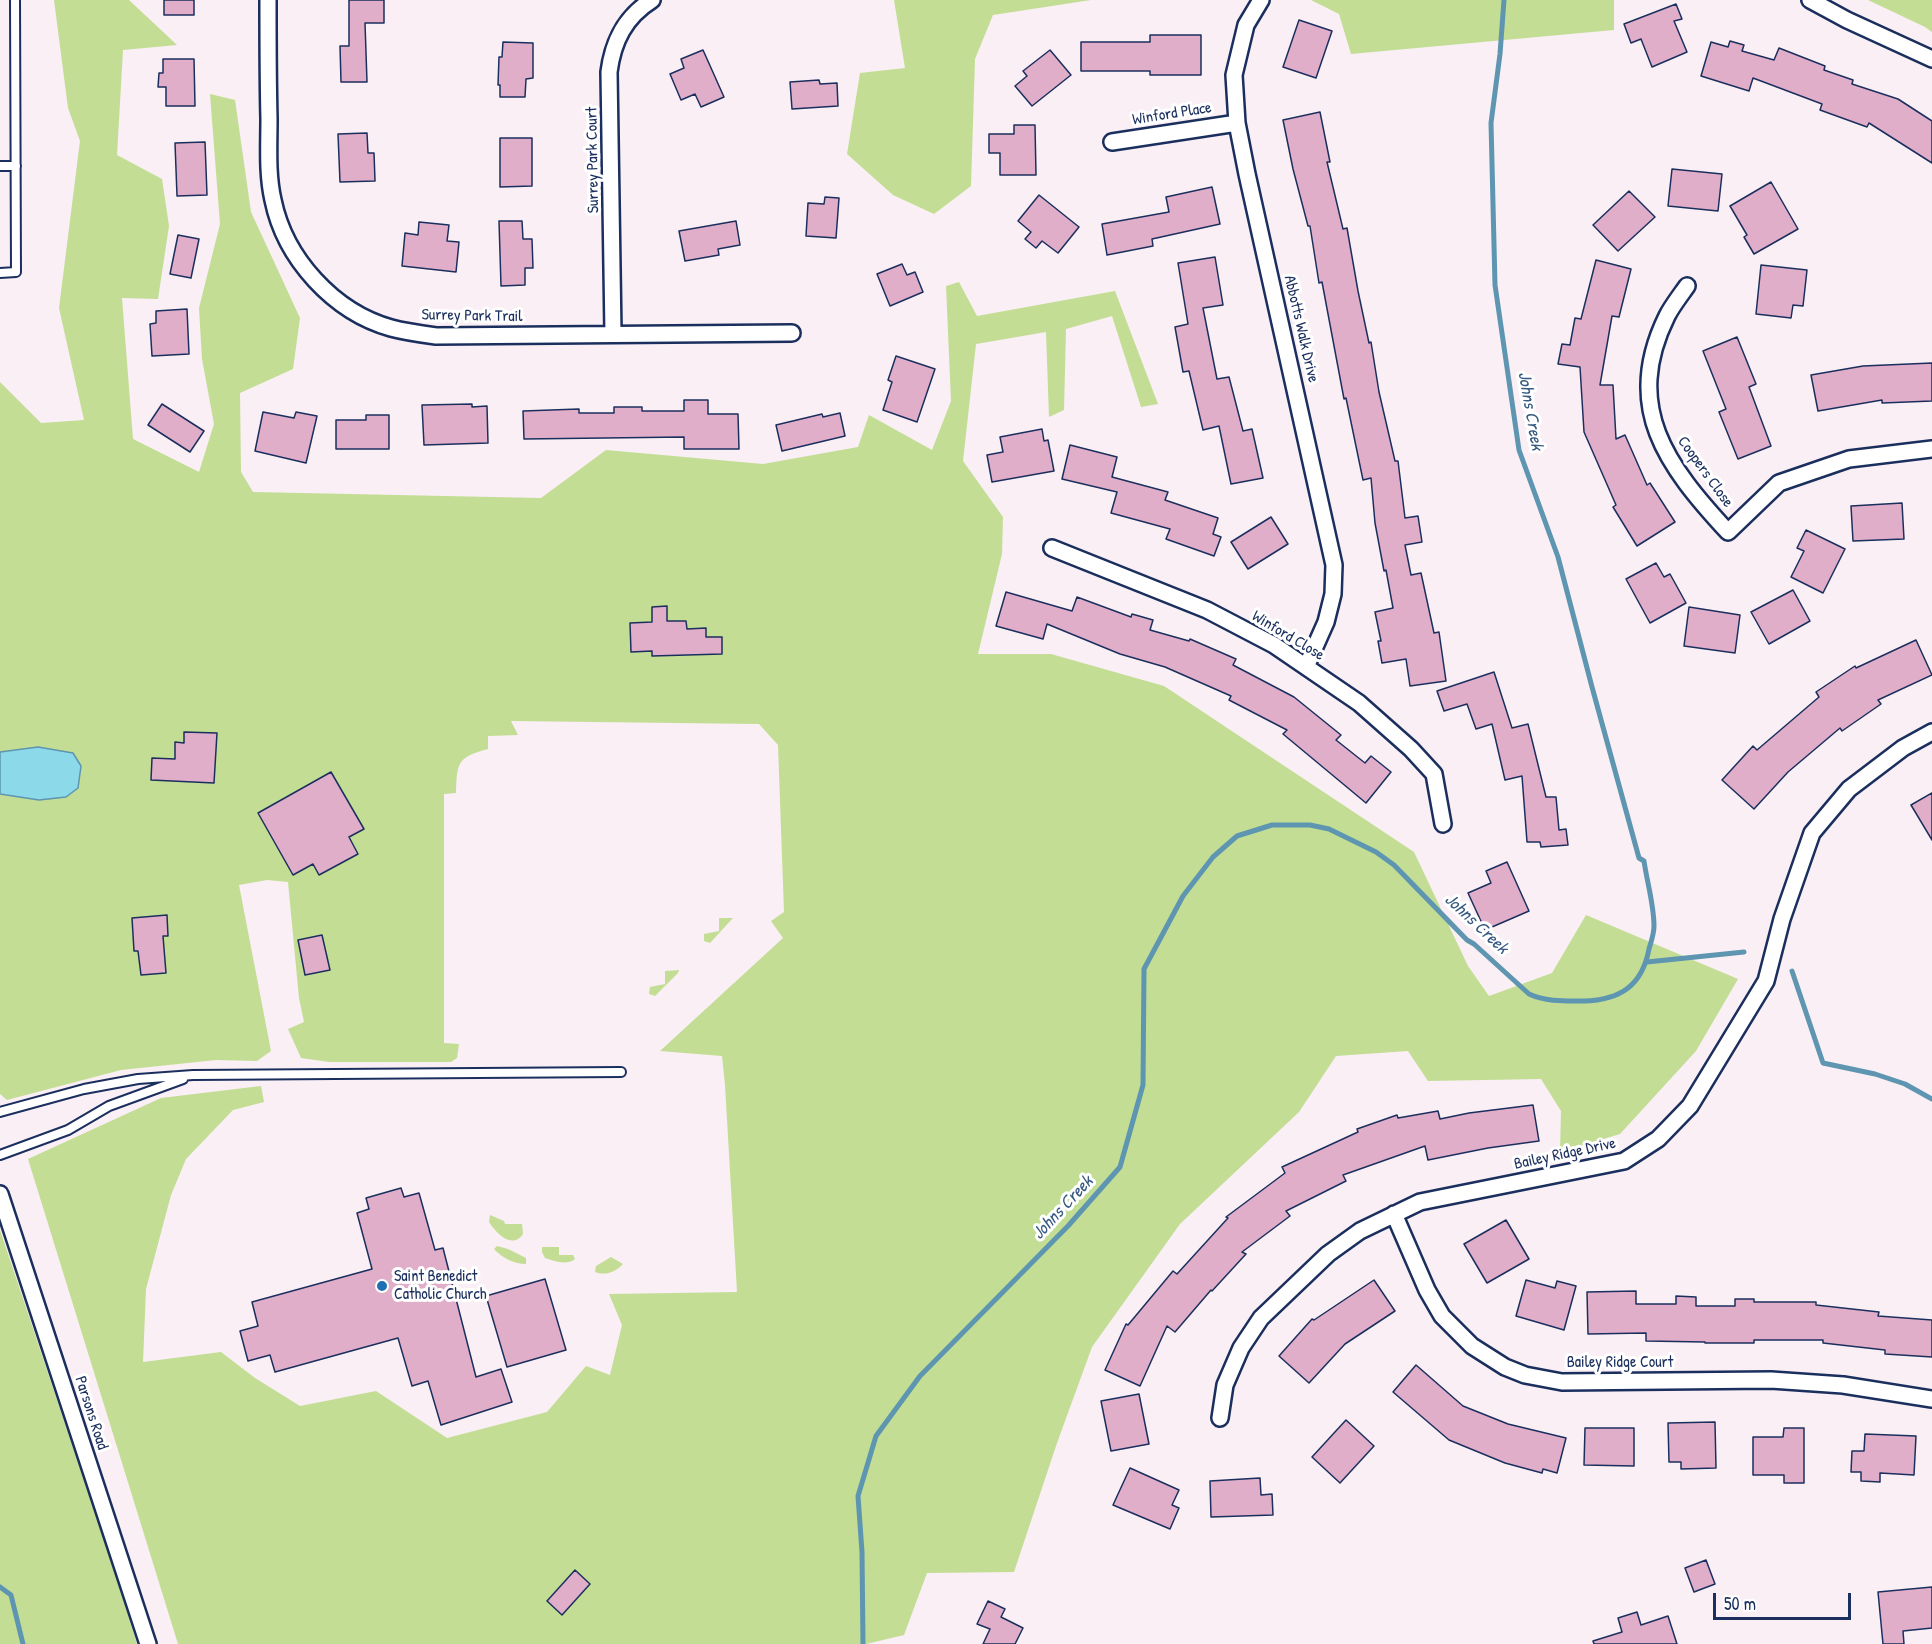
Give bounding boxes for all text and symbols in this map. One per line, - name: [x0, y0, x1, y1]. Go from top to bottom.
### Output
- street label: Winford Place: [1131, 98, 1213, 130]
- street label: Surrey Park Court: [582, 107, 604, 213]
- street label: Abbotts Walk Drive: [1279, 274, 1323, 384]
- street label: Surrey Park Trail: [421, 306, 523, 326]
- water label: Johns Creek: [1512, 370, 1548, 452]
- street label: Coopers Close: [1673, 433, 1737, 511]
- street label: Winford Close: [1248, 607, 1328, 665]
- water label: Johns Creek: [1440, 889, 1512, 959]
- street label: Bailey Ridge Drive: [1512, 1134, 1618, 1174]
- water label: Johns Creek: [1028, 1172, 1098, 1244]
- place label: Saint Benedict Catholic Church: [394, 1267, 486, 1305]
- marker: Saint Benedict Catholic Church: [375, 1279, 389, 1293]
- street label: Bailey Ridge Court: [1567, 1353, 1673, 1373]
- street label: Parsons Road: [70, 1374, 112, 1452]
- scale bar: [1716, 1581, 1854, 1619]
- text: 50 m: [1724, 1591, 1756, 1616]

